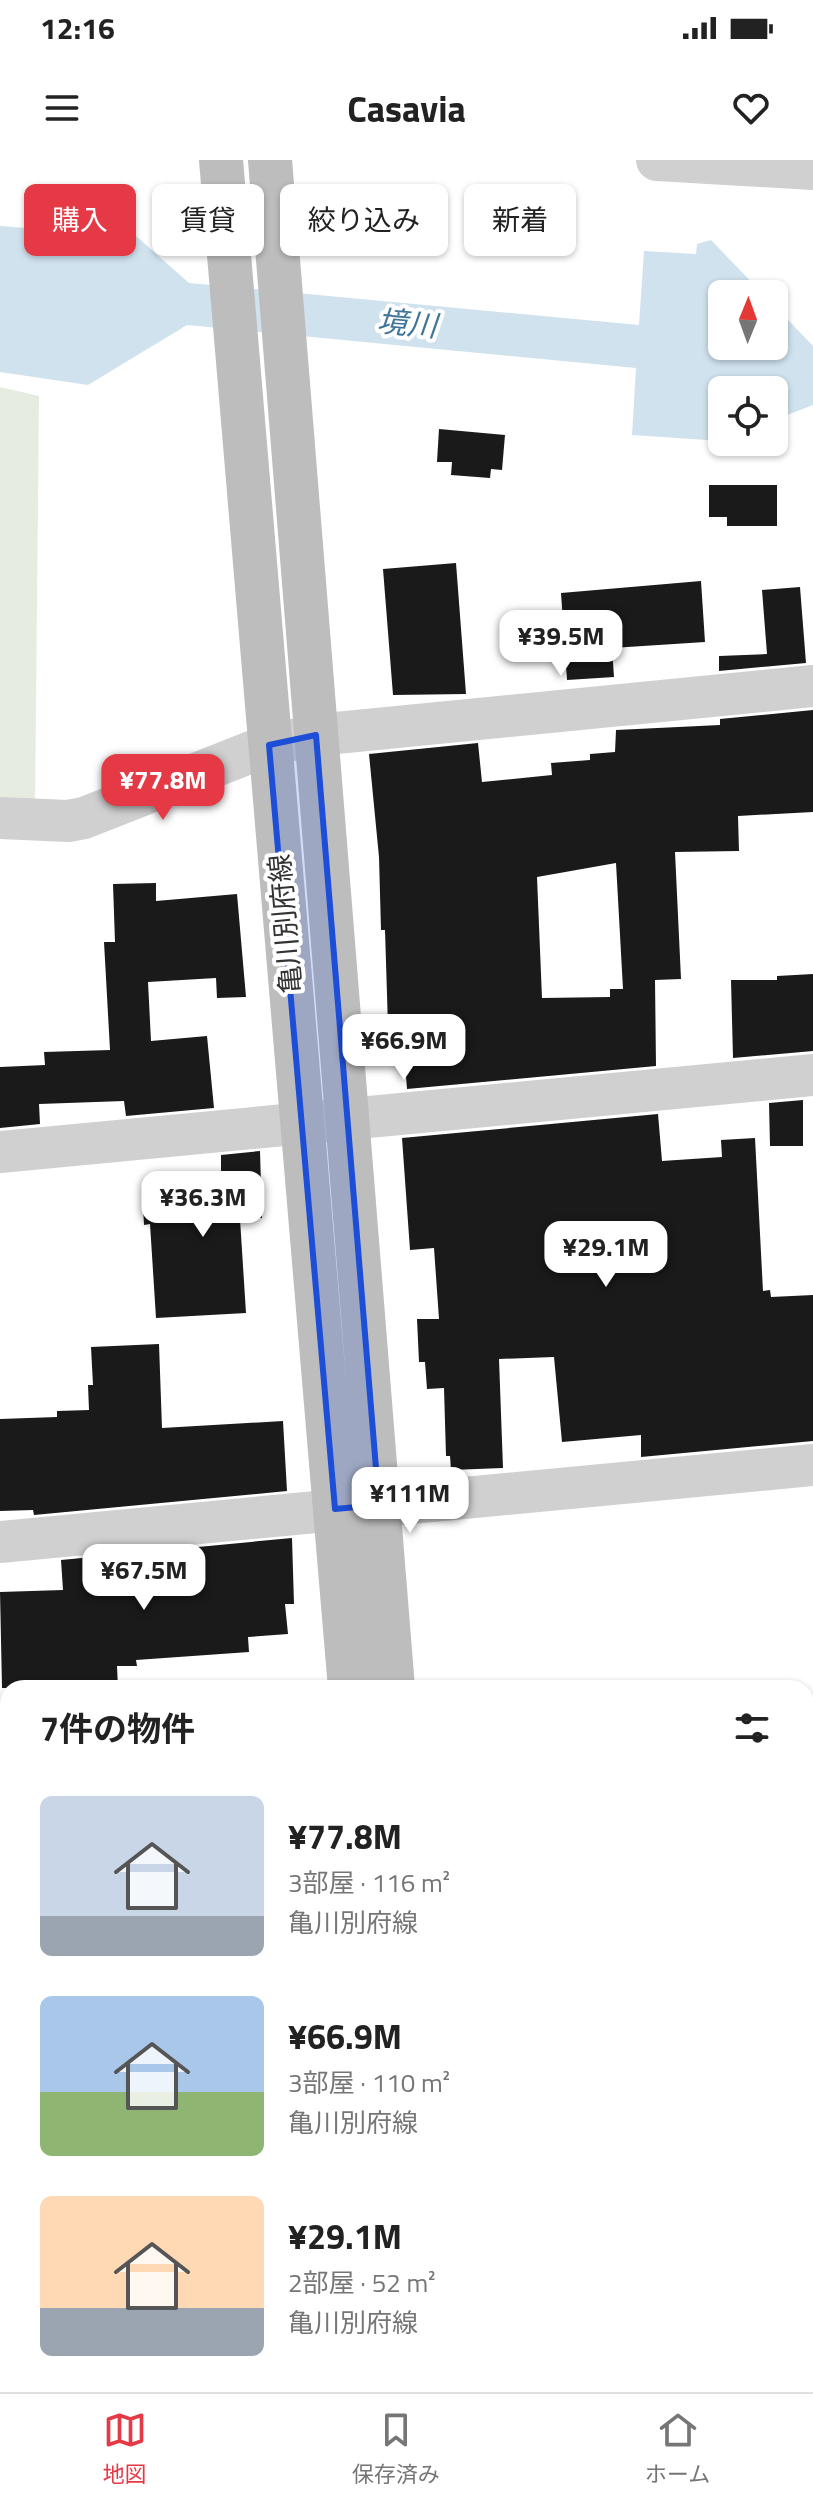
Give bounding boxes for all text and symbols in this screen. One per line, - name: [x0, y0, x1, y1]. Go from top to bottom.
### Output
- text: 12:16: [40, 5, 115, 51]
- text: Casavia: [347, 81, 466, 136]
- icon: menu: [40, 86, 84, 130]
- icon: heart: [729, 86, 773, 130]
- chip: 購入: [24, 184, 136, 256]
- chip: 賃貸: [152, 184, 264, 256]
- chip: 絞り込み: [280, 184, 448, 256]
- chip: 新着: [464, 184, 576, 256]
- north arrow: [708, 280, 788, 360]
- map controls: [708, 280, 788, 456]
- water label: 境川: [375, 297, 442, 349]
- button: locate: [708, 376, 788, 456]
- pin: ¥39.5M: [496, 610, 626, 678]
- text: ¥39.5M: [517, 616, 605, 655]
- pin: ¥77.8M: [98, 754, 228, 822]
- text: ¥77.8M: [119, 760, 207, 799]
- street label: 亀川別府線: [257, 852, 312, 996]
- pin: ¥66.9M: [339, 1014, 469, 1082]
- text: ¥66.9M: [360, 1020, 448, 1059]
- pin: ¥36.3M: [138, 1171, 268, 1239]
- text: ¥36.3M: [159, 1177, 247, 1216]
- pin: ¥29.1M: [541, 1221, 671, 1289]
- text: ¥29.1M: [562, 1227, 650, 1266]
- pin: ¥111M: [354, 1467, 466, 1535]
- text: ¥111M: [370, 1473, 450, 1512]
- pin: ¥67.5M: [79, 1544, 209, 1612]
- text: ¥67.5M: [100, 1550, 188, 1589]
- text: 7件の物件: [40, 1702, 195, 1754]
- icon: filters: [730, 1706, 774, 1750]
- text: ¥77.8M: [288, 1810, 402, 1862]
- icon: home: [104, 1828, 200, 1924]
- text: 3部屋 · 116 m²: [288, 1863, 450, 1902]
- text: 亀川別府線: [288, 1903, 418, 1942]
- text: ¥66.9M: [288, 2010, 402, 2062]
- icon: home: [104, 2028, 200, 2124]
- text: 3部屋 · 110 m²: [288, 2063, 450, 2102]
- text: 亀川別府線: [288, 2103, 418, 2142]
- text: ¥29.1M: [288, 2210, 402, 2262]
- icon: home: [104, 2228, 200, 2324]
- text: 2部屋 · 52 m²: [288, 2263, 436, 2302]
- text: 亀川別府線: [288, 2303, 418, 2342]
- tab: 地図: [103, 2408, 147, 2491]
- tab: 保存済み: [352, 2408, 440, 2491]
- tab: ホーム: [645, 2408, 710, 2491]

